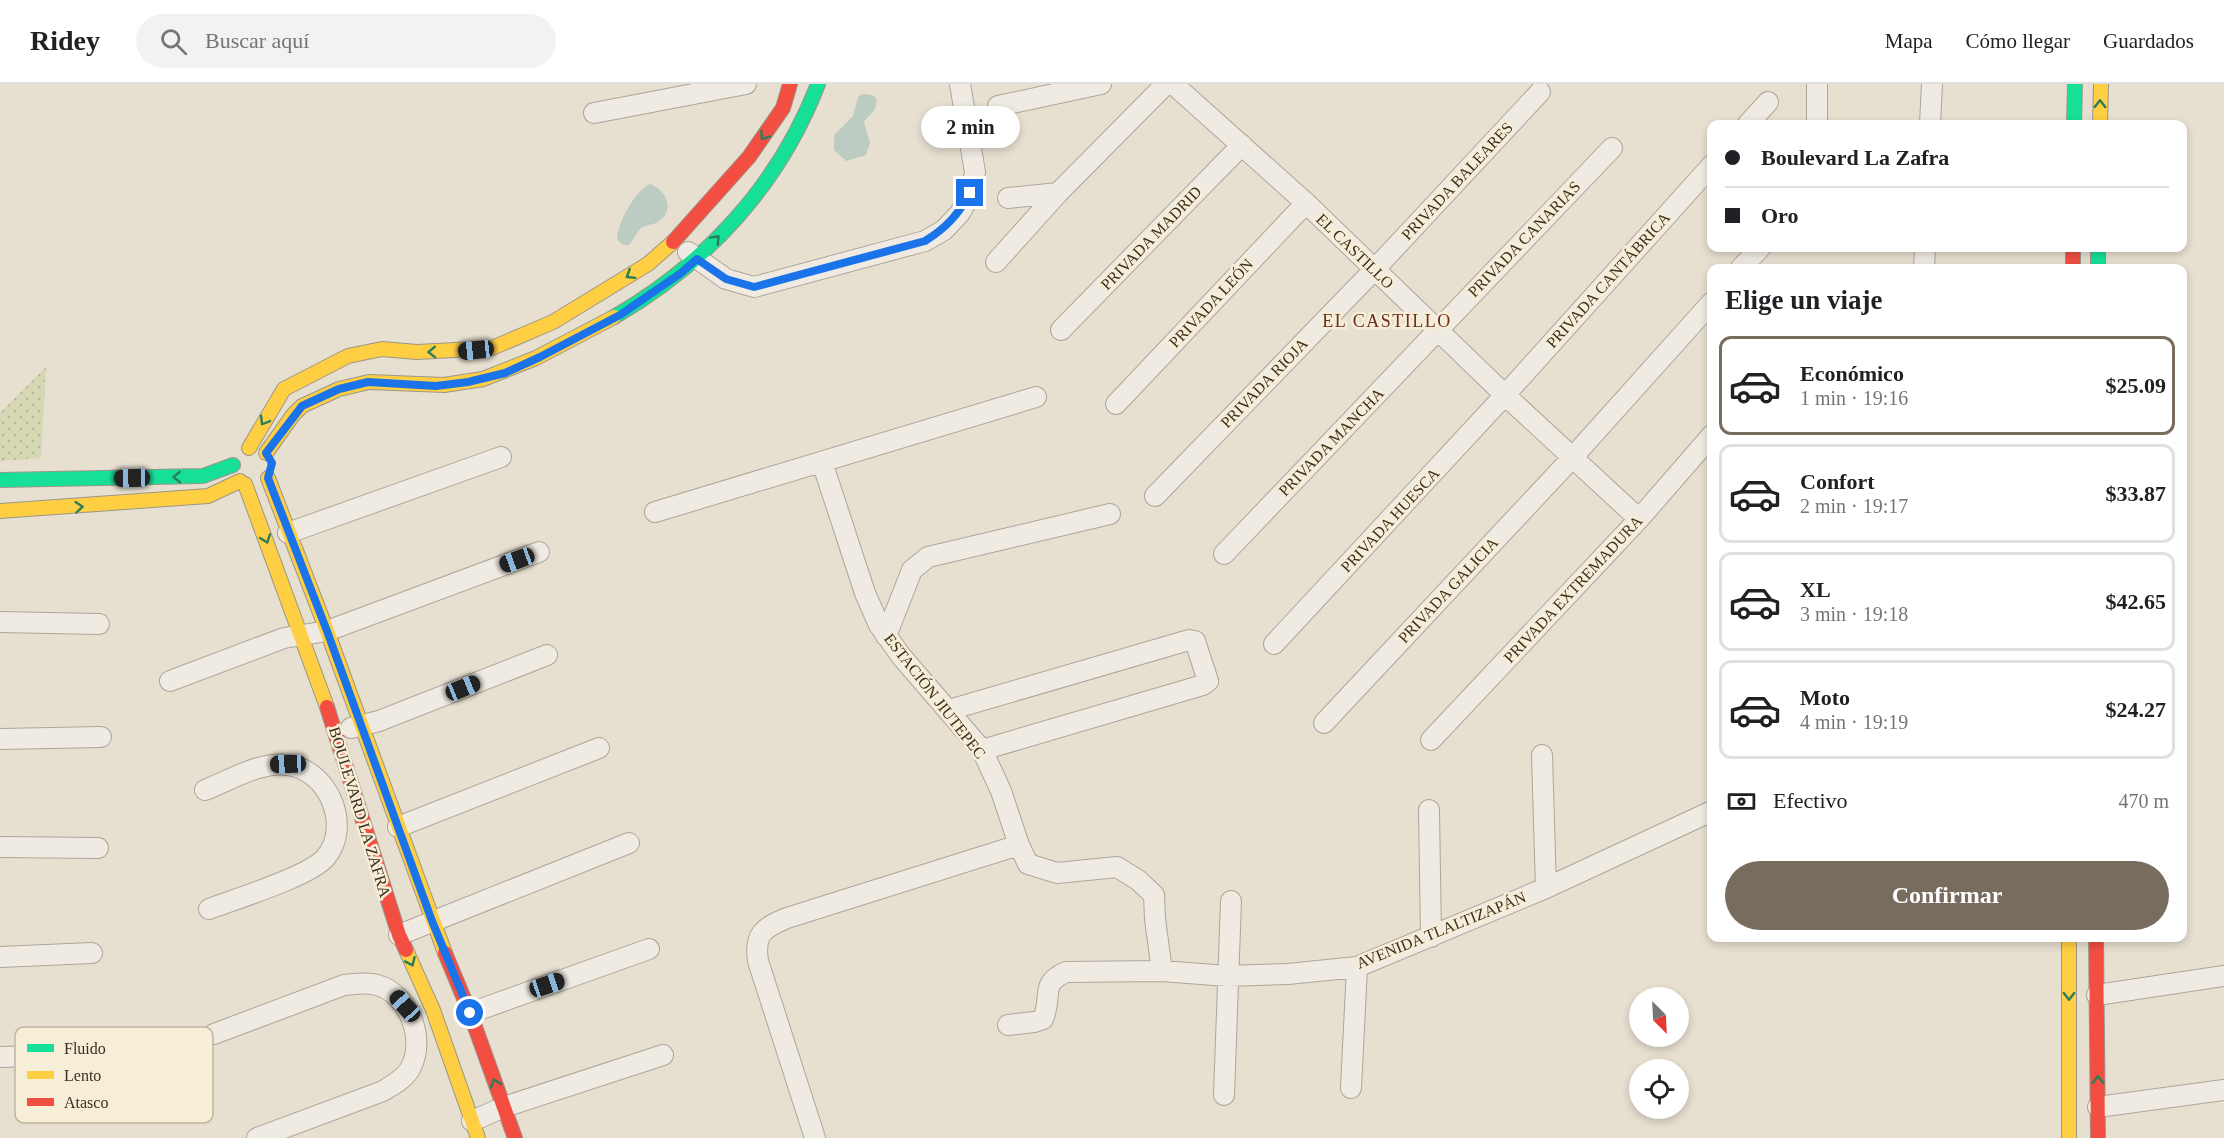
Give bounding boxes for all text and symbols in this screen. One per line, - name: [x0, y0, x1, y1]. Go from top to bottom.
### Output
- search box: [136, 14, 556, 68]
- text: Ridey: [30, 25, 100, 56]
- icon: search: [157, 25, 190, 58]
- text: Buscar aquí: [205, 28, 309, 53]
- text: Mapa: [1885, 29, 1933, 53]
- text: Cómo llegar: [1966, 29, 2070, 53]
- text: Guardados: [2103, 29, 2194, 53]
- one-way arrow: [2094, 100, 2107, 109]
- callout: 2 min: [920, 106, 1020, 148]
- text: 2 min: [946, 116, 995, 138]
- street label: PRIVADA BALEARES: [1398, 119, 1516, 243]
- one-way arrow: [760, 129, 771, 140]
- text: Boulevard La Zafra: [1761, 145, 1949, 170]
- street label: PRIVADA CANARIAS: [1464, 178, 1584, 300]
- route end: [956, 179, 983, 206]
- street label: PRIVADA MADRID: [1097, 183, 1205, 293]
- text: Oro: [1761, 203, 1798, 228]
- street label: PRIVADA CANTÁBRICA: [1542, 208, 1674, 351]
- street label: EL CASTILLO: [1313, 210, 1397, 292]
- one-way arrow: [709, 235, 720, 245]
- street label: PRIVADA LEÓN: [1165, 254, 1257, 351]
- one-way arrow: [626, 268, 636, 280]
- text: Elige un viaje: [1725, 285, 1883, 315]
- district label: EL CASTILLO: [1322, 311, 1452, 331]
- street label: PRIVADA RIOJA: [1217, 335, 1311, 431]
- car: [457, 339, 495, 361]
- one-way arrow: [428, 346, 437, 358]
- icon: car: [1728, 359, 1782, 413]
- text: Económico: [1800, 361, 1904, 386]
- text: $25.09: [2106, 373, 2166, 398]
- street label: PRIVADA MANCHA: [1275, 384, 1387, 499]
- text: 1 min · 19:16: [1800, 387, 1908, 409]
- one-way arrow: [260, 415, 271, 425]
- street label: PRIVADA HUESCA: [1337, 464, 1443, 576]
- icon: car: [1728, 467, 1782, 521]
- car: [114, 469, 150, 487]
- text: Confort: [1800, 469, 1875, 494]
- one-way arrow: [172, 471, 181, 483]
- text: $33.87: [2106, 481, 2166, 506]
- text: 2 min · 19:17: [1800, 495, 1908, 517]
- one-way arrow: [75, 500, 84, 513]
- street label: PRIVADA EXTREMADURA: [1500, 512, 1646, 666]
- one-way arrow: [258, 533, 271, 544]
- street label: PRIVADA GALICIA: [1395, 533, 1502, 646]
- car: [497, 545, 537, 575]
- icon: car: [1728, 575, 1782, 629]
- text: XL: [1800, 577, 1831, 602]
- text: $42.65: [2106, 589, 2166, 614]
- text: 3 min · 19:18: [1800, 603, 1908, 625]
- street label: ESTACIÓN JIUTEPEC: [881, 630, 990, 762]
- car: [443, 673, 483, 703]
- icon: car: [1728, 683, 1782, 737]
- text: Moto: [1800, 685, 1850, 710]
- text: $24.27: [2106, 697, 2166, 722]
- text: 4 min · 19:19: [1800, 711, 1908, 733]
- street label: BOULEVARD LA ZAFRA: [326, 725, 394, 900]
- car: [270, 754, 306, 774]
- icon: cash: [1725, 785, 1758, 818]
- text: Efectivo: [1773, 788, 1848, 813]
- text: 470 m: [2118, 790, 2169, 812]
- button: Confirmar: [1725, 861, 2169, 930]
- street label: AVENIDA TLALTIZAPÁN: [1353, 887, 1529, 972]
- one-way arrow: [403, 955, 415, 966]
- car: [527, 971, 567, 999]
- car: [386, 987, 424, 1025]
- north arrow: [1629, 987, 1689, 1047]
- map controls: [1629, 987, 1689, 1119]
- one-way arrow: [2063, 991, 2075, 1000]
- route start: [456, 999, 483, 1026]
- legend: [15, 1027, 213, 1123]
- text: Fluido: [64, 1040, 106, 1057]
- button: locate: [1629, 1059, 1689, 1119]
- text: Lento: [64, 1067, 101, 1084]
- one-way arrow: [2092, 1075, 2104, 1084]
- one-way arrow: [490, 1078, 503, 1089]
- text: Atasco: [64, 1094, 108, 1111]

